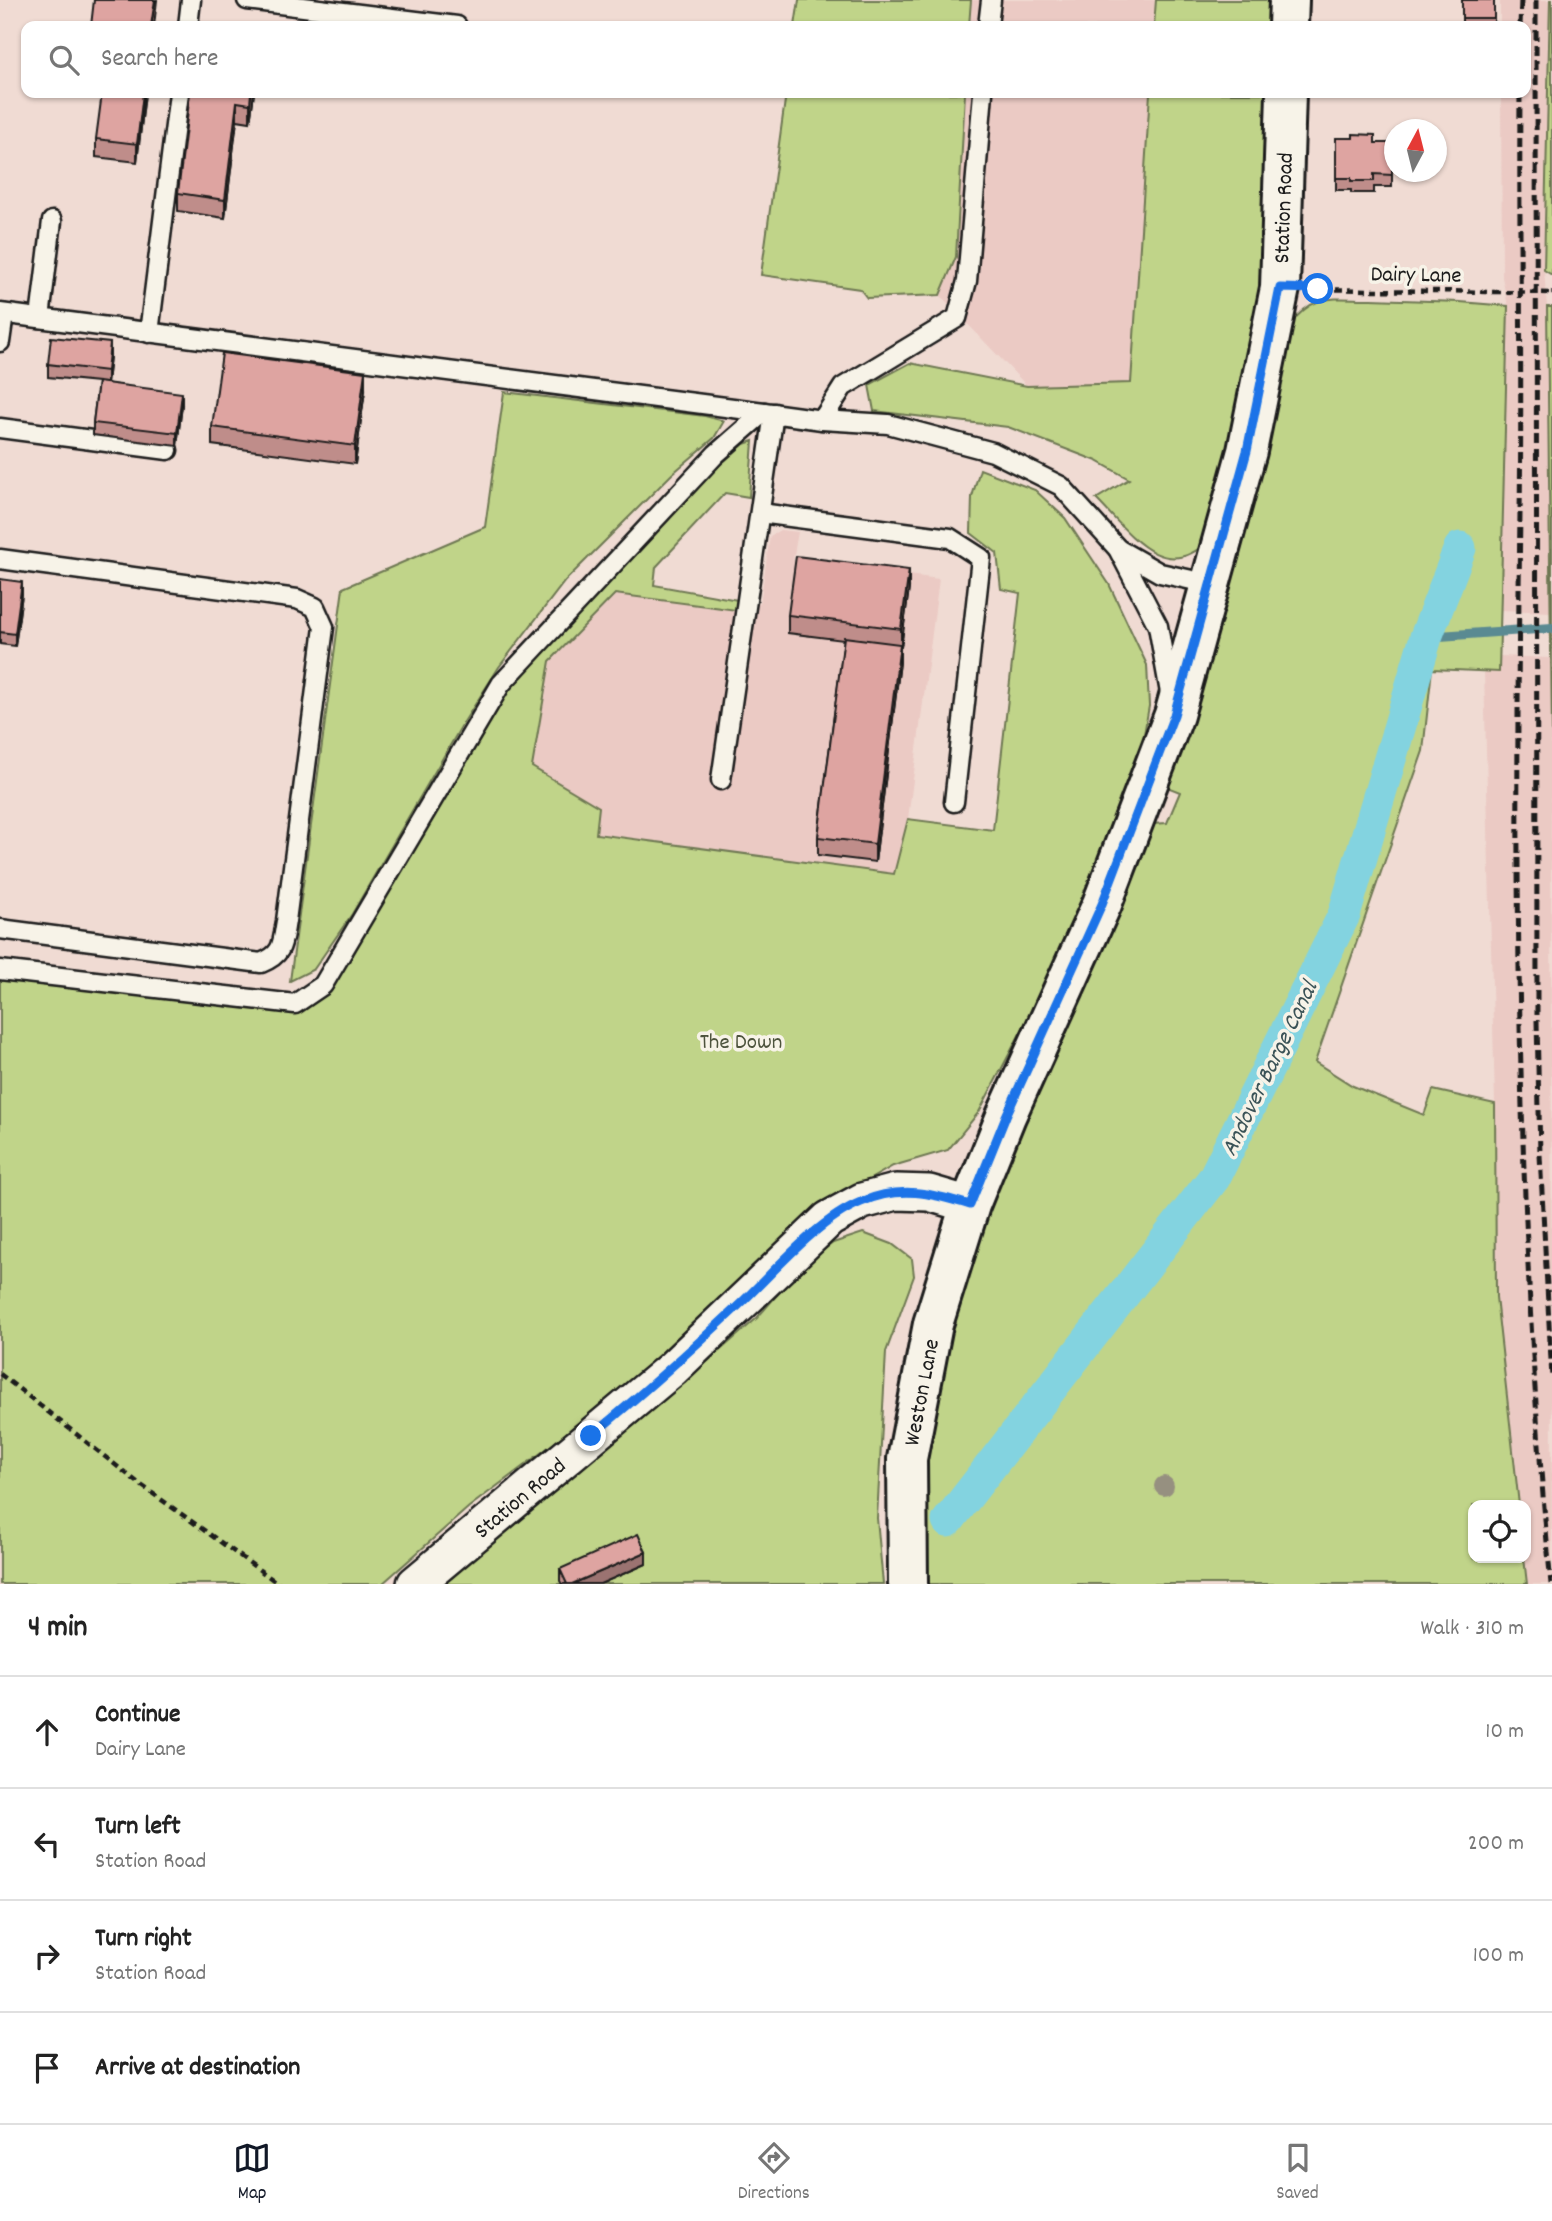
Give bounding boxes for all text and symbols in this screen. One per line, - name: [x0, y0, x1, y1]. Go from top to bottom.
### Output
- search box: [21, 21, 1531, 98]
- icon: search: [45, 41, 83, 79]
- text: Search here: [101, 41, 219, 78]
- north arrow: [1384, 119, 1447, 182]
- street label: Station Road: [1267, 152, 1304, 264]
- street label: Dairy Lane: [1370, 259, 1462, 294]
- route start: [1302, 273, 1333, 304]
- water label: Andover Barge Canal: [1214, 974, 1329, 1162]
- park label: The Down: [700, 1027, 782, 1060]
- street label: Weston Lane: [897, 1336, 950, 1449]
- route end: [575, 1420, 606, 1451]
- street label: Station Road: [468, 1451, 574, 1548]
- map controls: [1468, 1500, 1531, 1563]
- button: locate: [1468, 1500, 1531, 1563]
- text: 4 min: [28, 1608, 87, 1651]
- text: Walk · 310 m: [1420, 1613, 1524, 1646]
- text: Continue: [95, 1697, 180, 1734]
- icon: ahead: [28, 1713, 66, 1751]
- text: 10 m: [1485, 1716, 1524, 1749]
- text: Dairy Lane: [95, 1734, 186, 1767]
- text: Turn left: [95, 1809, 181, 1846]
- icon: left: [28, 1825, 66, 1863]
- text: 200 m: [1468, 1828, 1524, 1861]
- text: Station Road: [95, 1846, 206, 1879]
- text: Turn right: [95, 1921, 192, 1958]
- icon: right: [28, 1937, 66, 1975]
- text: 100 m: [1473, 1940, 1524, 1973]
- text: Station Road: [95, 1958, 206, 1991]
- icon: arrive: [28, 2049, 66, 2087]
- text: Arrive at destination: [95, 2050, 300, 2087]
- tab: Map: [233, 2139, 271, 2208]
- tab: Directions: [738, 2139, 810, 2208]
- tab: Saved: [1276, 2139, 1319, 2208]

